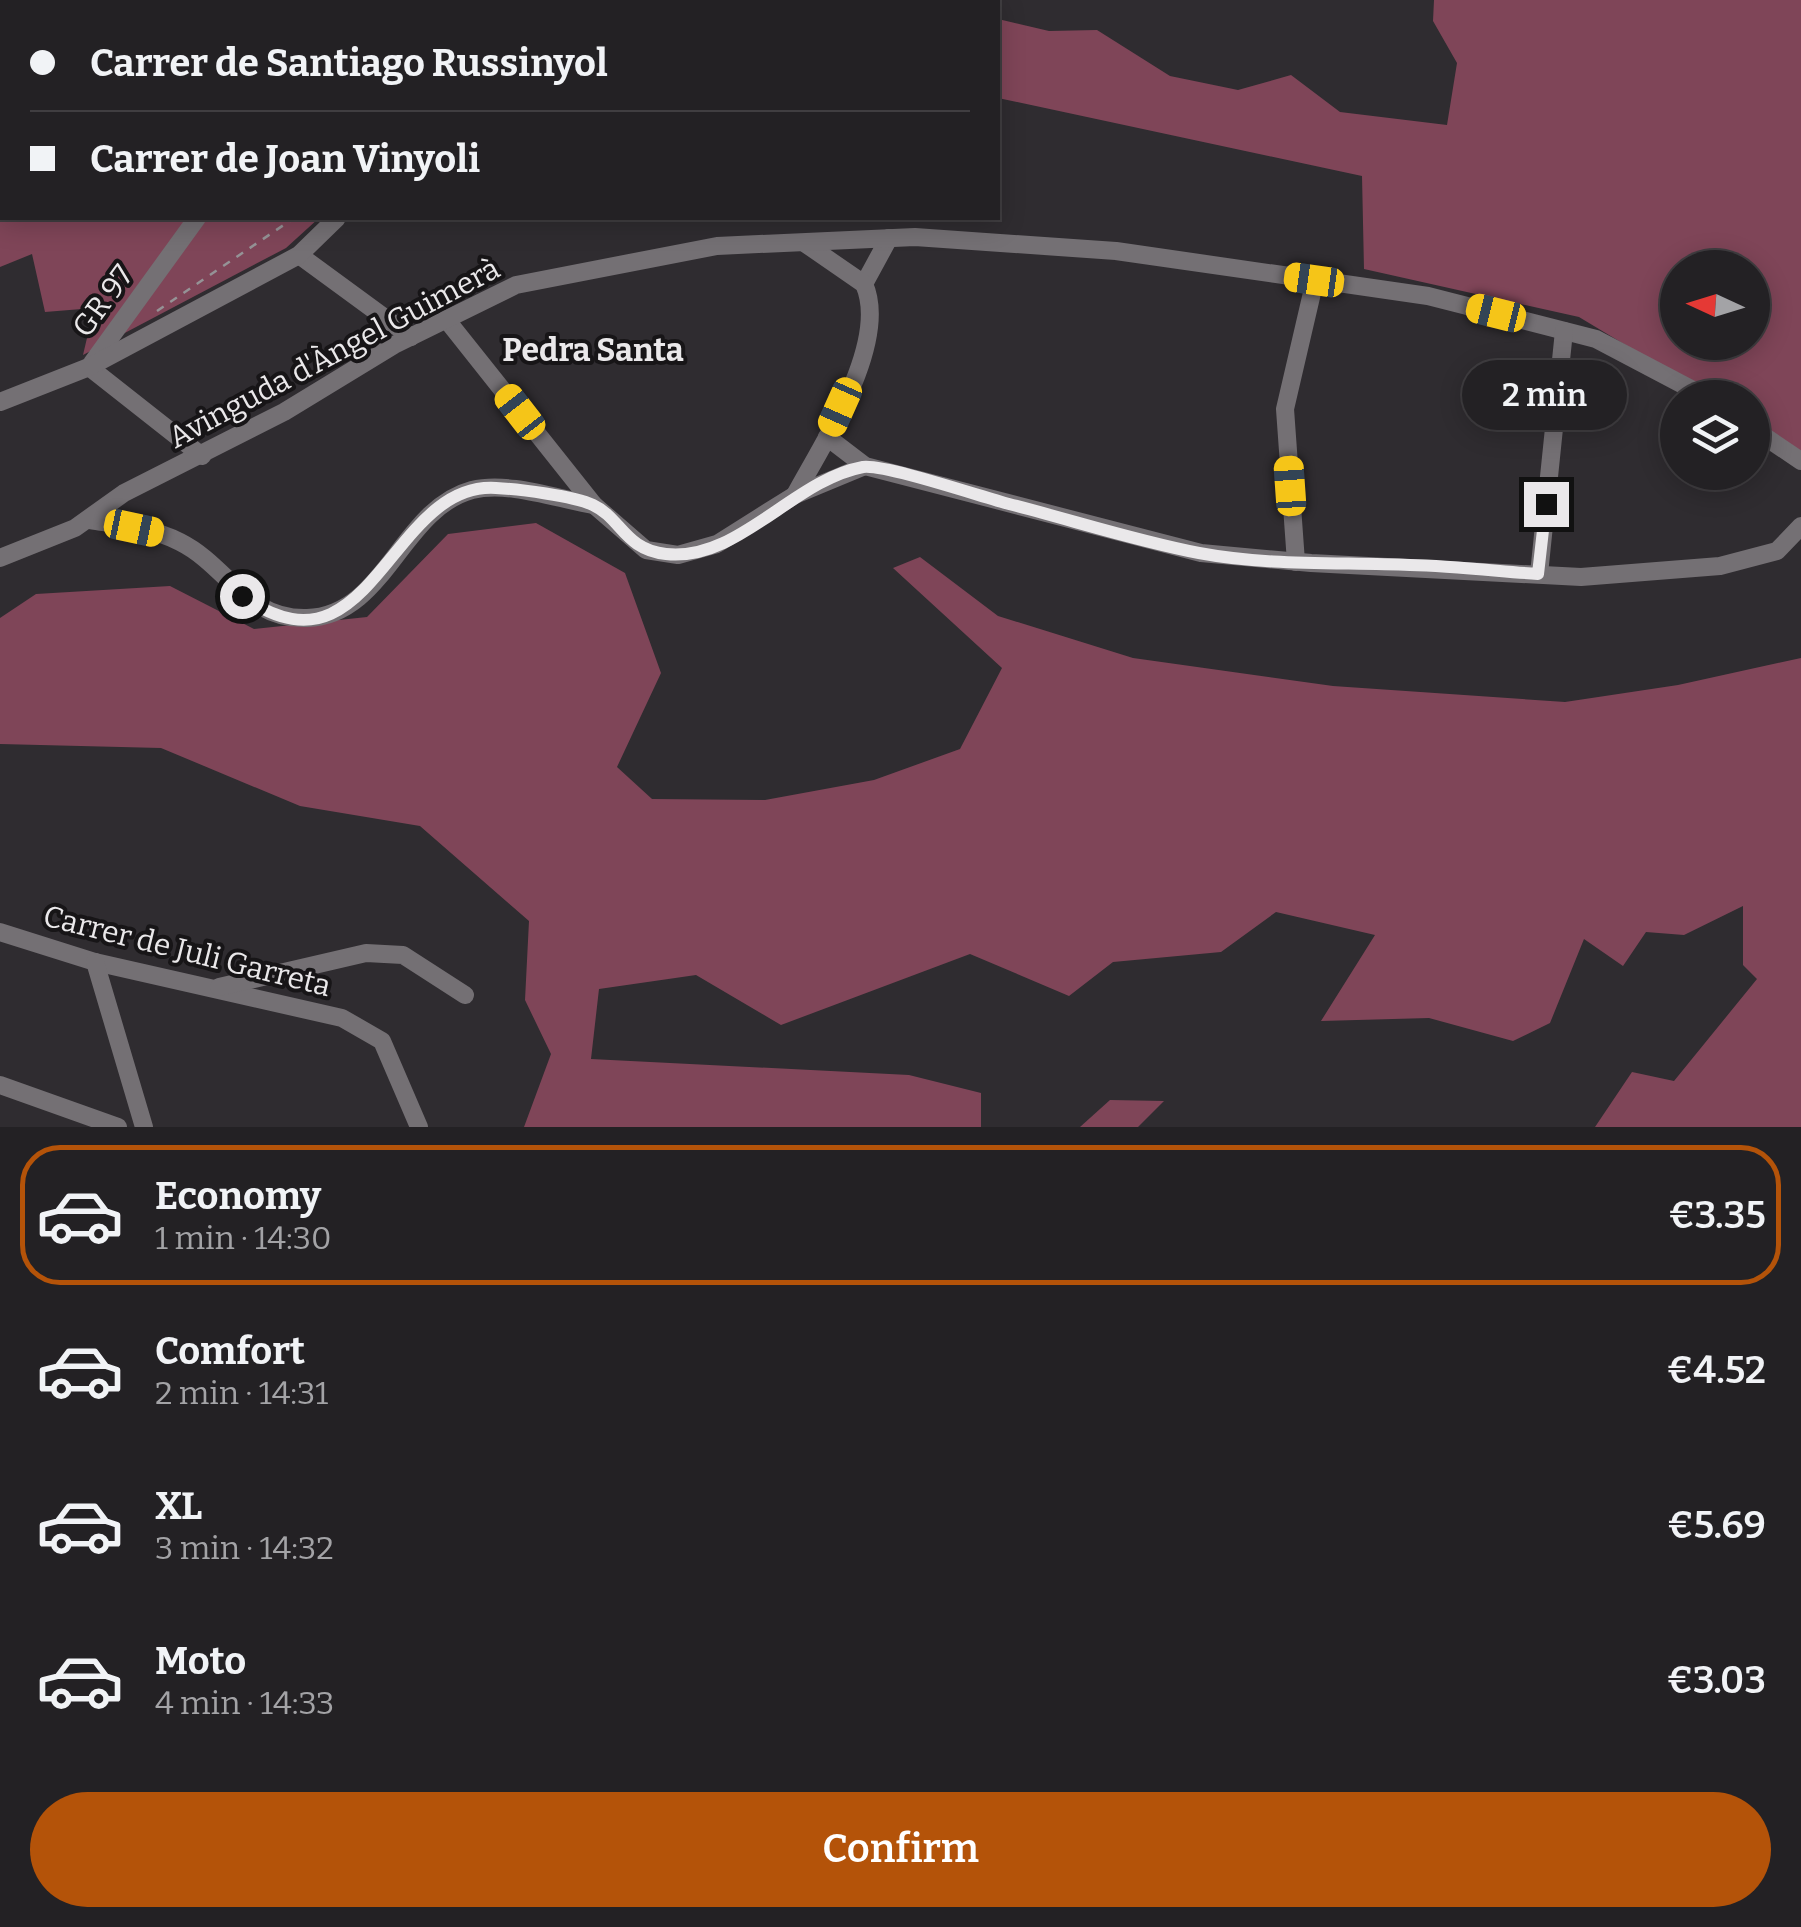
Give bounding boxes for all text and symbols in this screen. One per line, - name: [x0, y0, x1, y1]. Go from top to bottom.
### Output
- text: Carrer de Santiago Russinyol: [90, 40, 608, 86]
- text: Carrer de Joan Vinyoli: [90, 136, 480, 182]
- street label: Avinguda d'Àngel Guimerà: [162, 250, 506, 456]
- north arrow: [1660, 250, 1770, 360]
- map controls: [1660, 250, 1770, 490]
- street label: GR 97: [65, 258, 141, 344]
- car: [1282, 261, 1346, 299]
- car: [1463, 291, 1529, 335]
- district label: Pedra Santa: [502, 331, 684, 369]
- callout: 2 min: [1464, 359, 1628, 429]
- car: [814, 373, 866, 441]
- text: 2 min: [1502, 376, 1587, 414]
- car: [490, 379, 550, 445]
- button: layers: [1660, 380, 1770, 490]
- car: [1273, 455, 1307, 517]
- route end: [1524, 482, 1569, 527]
- car: [102, 507, 166, 549]
- route start: [220, 574, 265, 619]
- street label: Carrer de Juli Garreta: [39, 898, 335, 1004]
- icon: car: [35, 1170, 125, 1260]
- text: Economy: [155, 1173, 321, 1219]
- text: €3.35: [1668, 1192, 1766, 1238]
- text: 1 min · 14:30: [155, 1219, 331, 1257]
- icon: car: [35, 1325, 125, 1415]
- text: Comfort: [155, 1328, 305, 1374]
- text: €4.52: [1666, 1347, 1766, 1393]
- text: 2 min · 14:31: [155, 1374, 328, 1412]
- icon: car: [35, 1480, 125, 1570]
- text: XL: [155, 1483, 202, 1529]
- text: €5.69: [1667, 1502, 1766, 1548]
- text: 3 min · 14:32: [155, 1529, 334, 1567]
- icon: car: [35, 1635, 125, 1725]
- text: Moto: [155, 1638, 246, 1684]
- text: €3.03: [1666, 1657, 1766, 1703]
- text: 4 min · 14:33: [155, 1684, 334, 1722]
- button: Confirm: [30, 1792, 1771, 1907]

